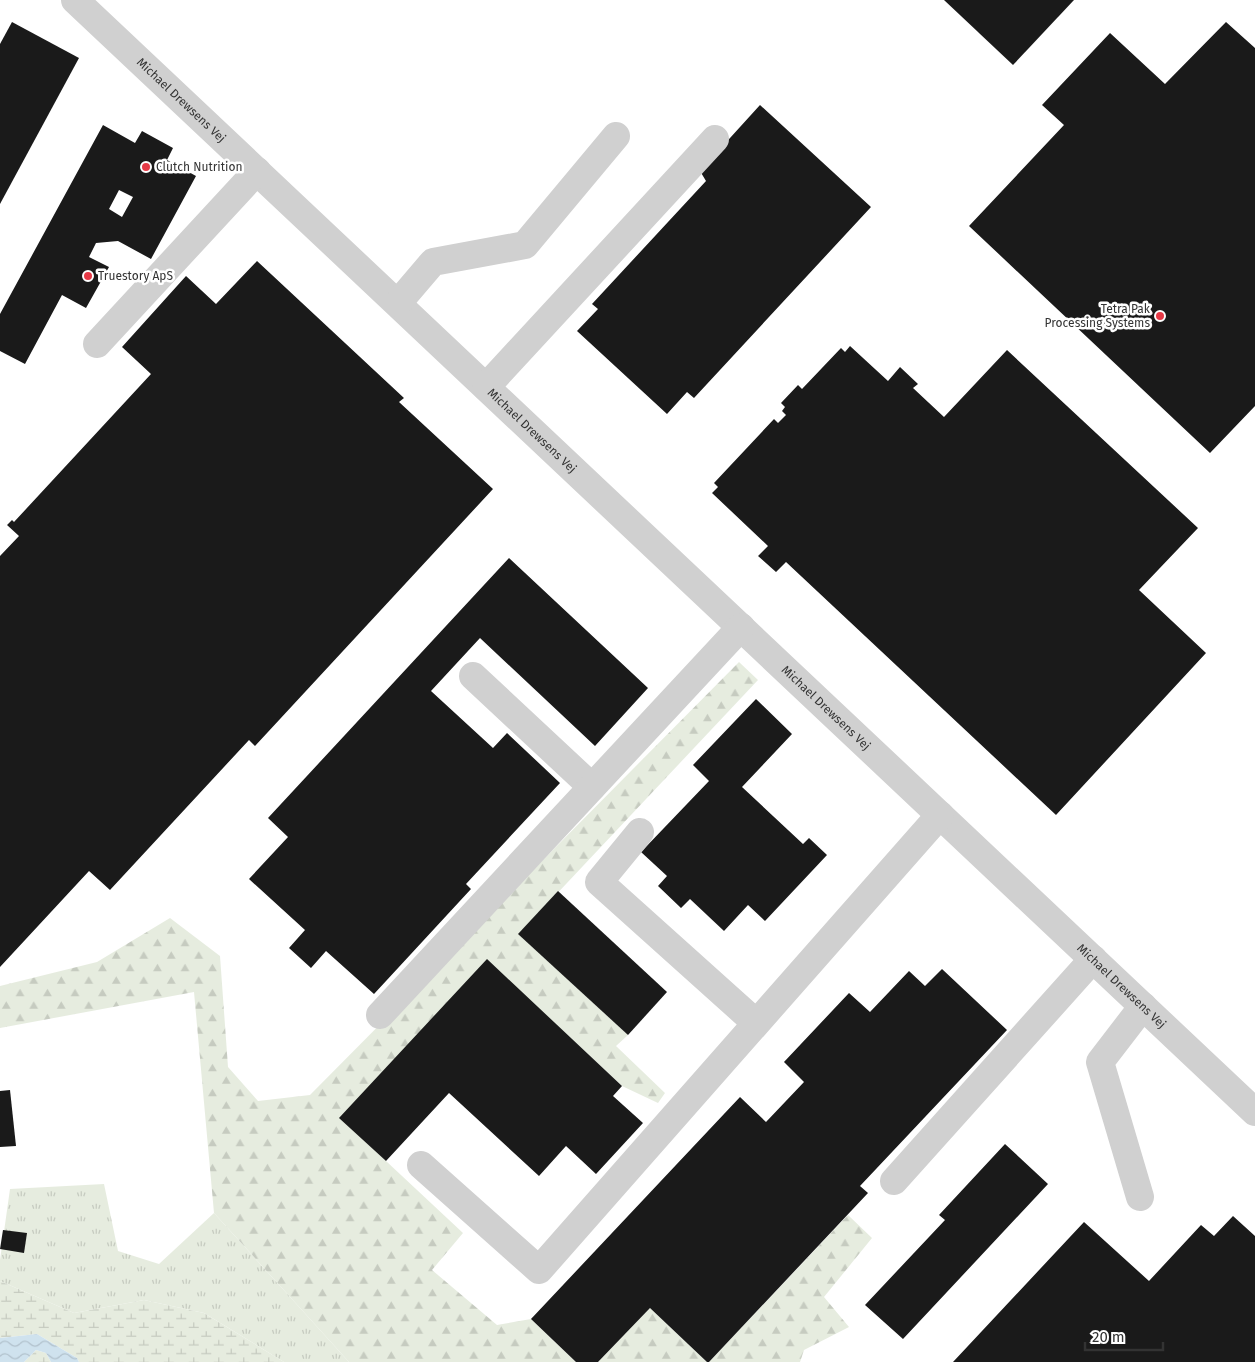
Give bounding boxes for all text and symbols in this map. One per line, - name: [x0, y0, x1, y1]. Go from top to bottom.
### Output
- street label: Michael Drewsens Vej: [134, 55, 229, 145]
- place label: Clutch Nutrition: [156, 160, 243, 174]
- marker: Clutch Nutrition: [140, 161, 152, 173]
- place label: Truestory ApS: [98, 269, 173, 283]
- marker: Truestory ApS: [82, 270, 94, 282]
- place label: Tetra Pak Processing Systems: [1045, 302, 1151, 330]
- marker: Tetra Pak Processing Systems: [1154, 310, 1166, 322]
- street label: Michael Drewsens Vej: [485, 386, 579, 476]
- street label: Michael Drewsens Vej: [779, 663, 873, 753]
- street label: Michael Drewsens Vej: [1074, 941, 1169, 1031]
- scale bar: [1085, 1320, 1162, 1352]
- text: 20 m: [1092, 1328, 1125, 1346]

